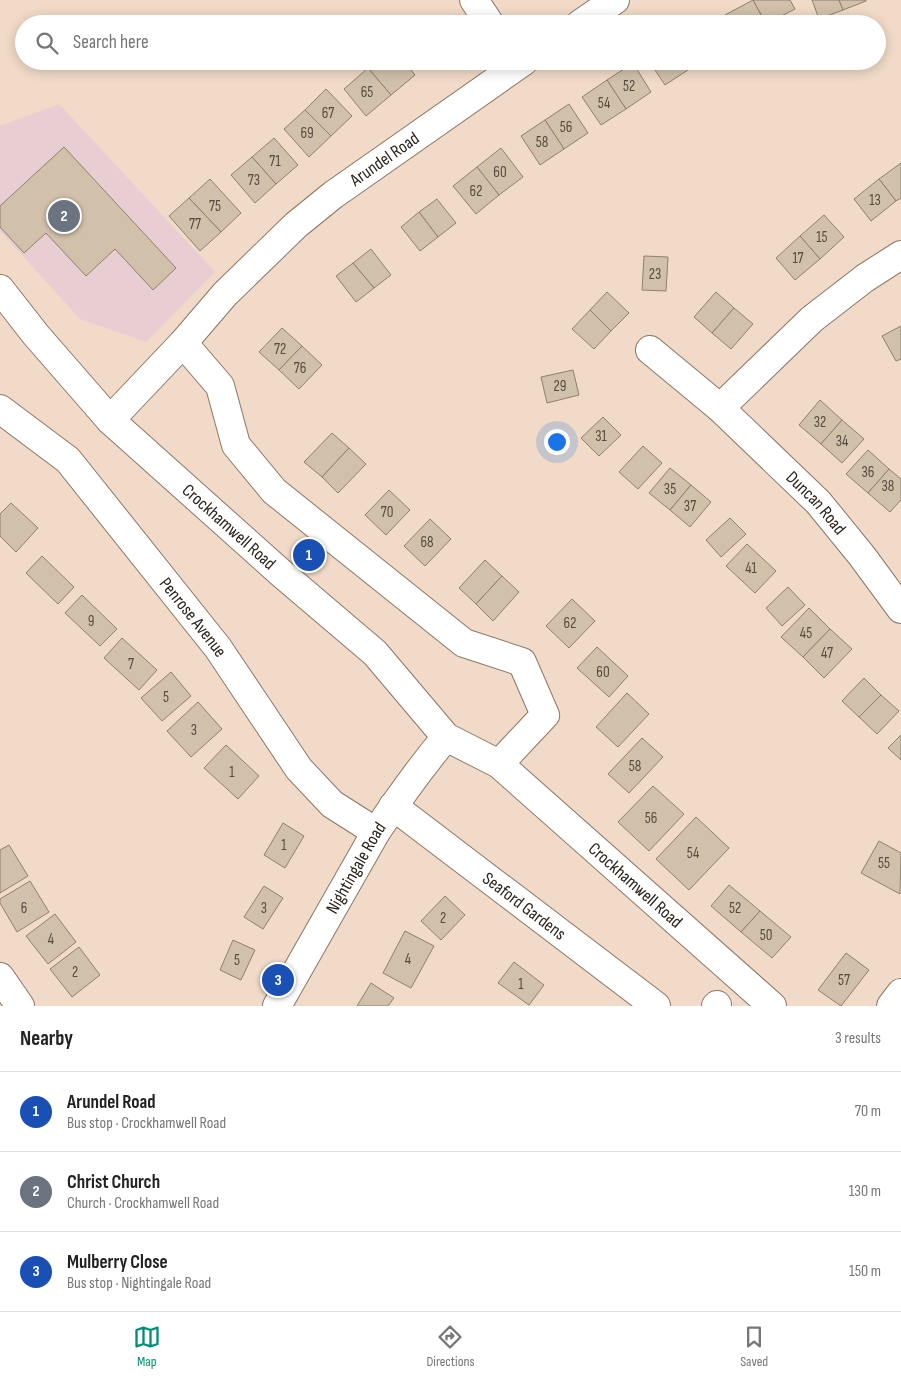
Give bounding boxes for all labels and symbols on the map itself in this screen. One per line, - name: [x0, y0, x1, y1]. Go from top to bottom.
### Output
- house number: 52: [623, 77, 635, 96]
- house number: 65: [361, 83, 373, 102]
- house number: 54: [598, 94, 610, 113]
- house number: 67: [322, 104, 334, 123]
- house number: 56: [560, 118, 572, 137]
- house number: 69: [300, 124, 314, 143]
- street label: Arundel Road: [345, 128, 423, 191]
- house number: 58: [536, 133, 548, 152]
- house number: 71: [269, 152, 281, 171]
- house number: 60: [493, 163, 507, 182]
- house number: 73: [248, 171, 260, 190]
- house number: 62: [470, 182, 482, 201]
- house number: 13: [869, 191, 881, 210]
- pin: 2: [48, 197, 80, 235]
- house number: 75: [209, 197, 221, 216]
- house number: 77: [189, 215, 201, 234]
- house number: 15: [816, 228, 828, 247]
- house number: 17: [792, 249, 804, 268]
- house number: 23: [649, 265, 661, 284]
- house number: 72: [274, 340, 286, 359]
- house number: 76: [294, 359, 306, 378]
- house number: 29: [554, 377, 566, 396]
- house number: 32: [814, 413, 826, 432]
- house number: 31: [595, 427, 608, 446]
- your location: [544, 429, 570, 455]
- house number: 34: [836, 432, 848, 451]
- house number: 36: [862, 463, 874, 482]
- street label: Duncan Road: [782, 467, 851, 539]
- house number: 38: [882, 477, 894, 496]
- street label: Crockhamwell Road: [178, 479, 280, 574]
- house number: 35: [664, 480, 676, 499]
- house number: 37: [684, 497, 696, 516]
- house number: 70: [381, 503, 393, 522]
- house number: 68: [420, 533, 434, 552]
- pin: 1: [293, 536, 325, 574]
- house number: 41: [745, 559, 758, 578]
- street label: Penrose Avenue: [155, 573, 231, 661]
- house number: 9: [88, 612, 94, 631]
- house number: 62: [564, 614, 576, 633]
- house number: 45: [800, 624, 812, 643]
- house number: 47: [821, 644, 833, 663]
- house number: 7: [128, 655, 134, 674]
- house number: 60: [596, 663, 610, 682]
- house number: 5: [163, 688, 169, 707]
- house number: 3: [191, 721, 197, 740]
- house number: 58: [629, 757, 641, 776]
- house number: 1: [229, 763, 235, 782]
- house number: 56: [645, 809, 657, 828]
- street label: Nightingale Road: [321, 818, 390, 917]
- house number: 1: [281, 836, 287, 855]
- street label: Crockhamwell Road: [584, 838, 687, 932]
- house number: 54: [687, 844, 699, 863]
- house number: 55: [878, 854, 890, 873]
- street label: Seaford Gardens: [479, 868, 570, 944]
- house number: 6: [21, 899, 27, 918]
- house number: 3: [261, 899, 267, 918]
- house number: 52: [729, 899, 741, 918]
- house number: 2: [440, 909, 446, 928]
- house number: 50: [760, 926, 772, 945]
- house number: 4: [48, 930, 54, 949]
- house number: 4: [405, 950, 411, 969]
- house number: 5: [234, 951, 240, 970]
- pin: 3: [262, 961, 294, 999]
- house number: 2: [72, 963, 78, 982]
- house number: 57: [838, 971, 850, 990]
- house number: 1: [518, 975, 524, 994]

